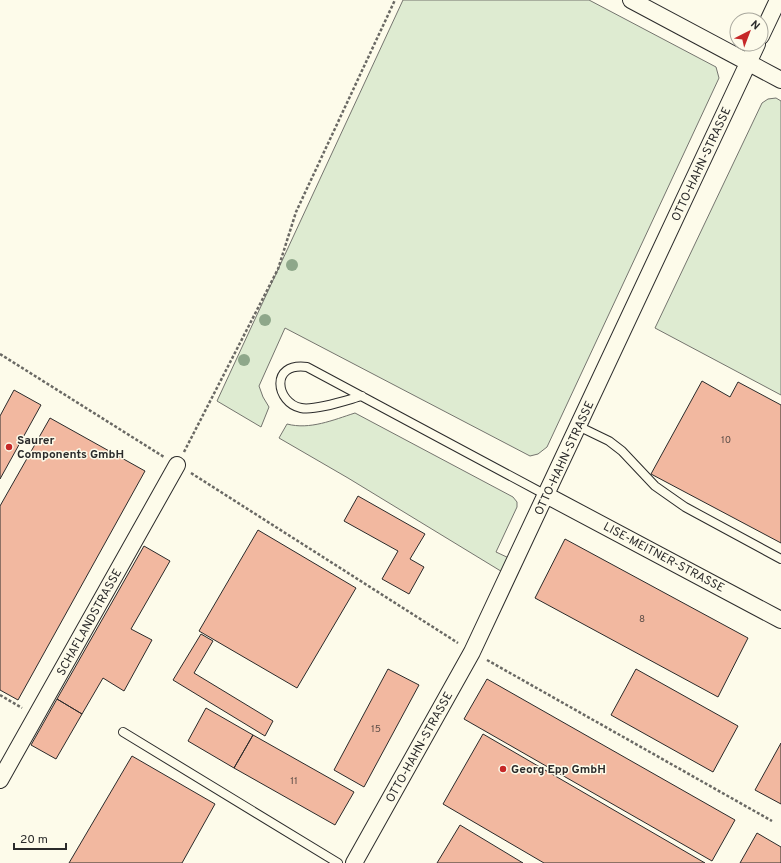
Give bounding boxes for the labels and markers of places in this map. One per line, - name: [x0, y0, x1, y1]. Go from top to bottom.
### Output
- place label: Saurer Components GmbH: [17, 433, 124, 463]
- marker: Saurer Components GmbH: [4, 442, 14, 452]
- place label: Georg Epp GmbH: [511, 762, 606, 778]
- marker: Georg Epp GmbH: [498, 764, 508, 774]

